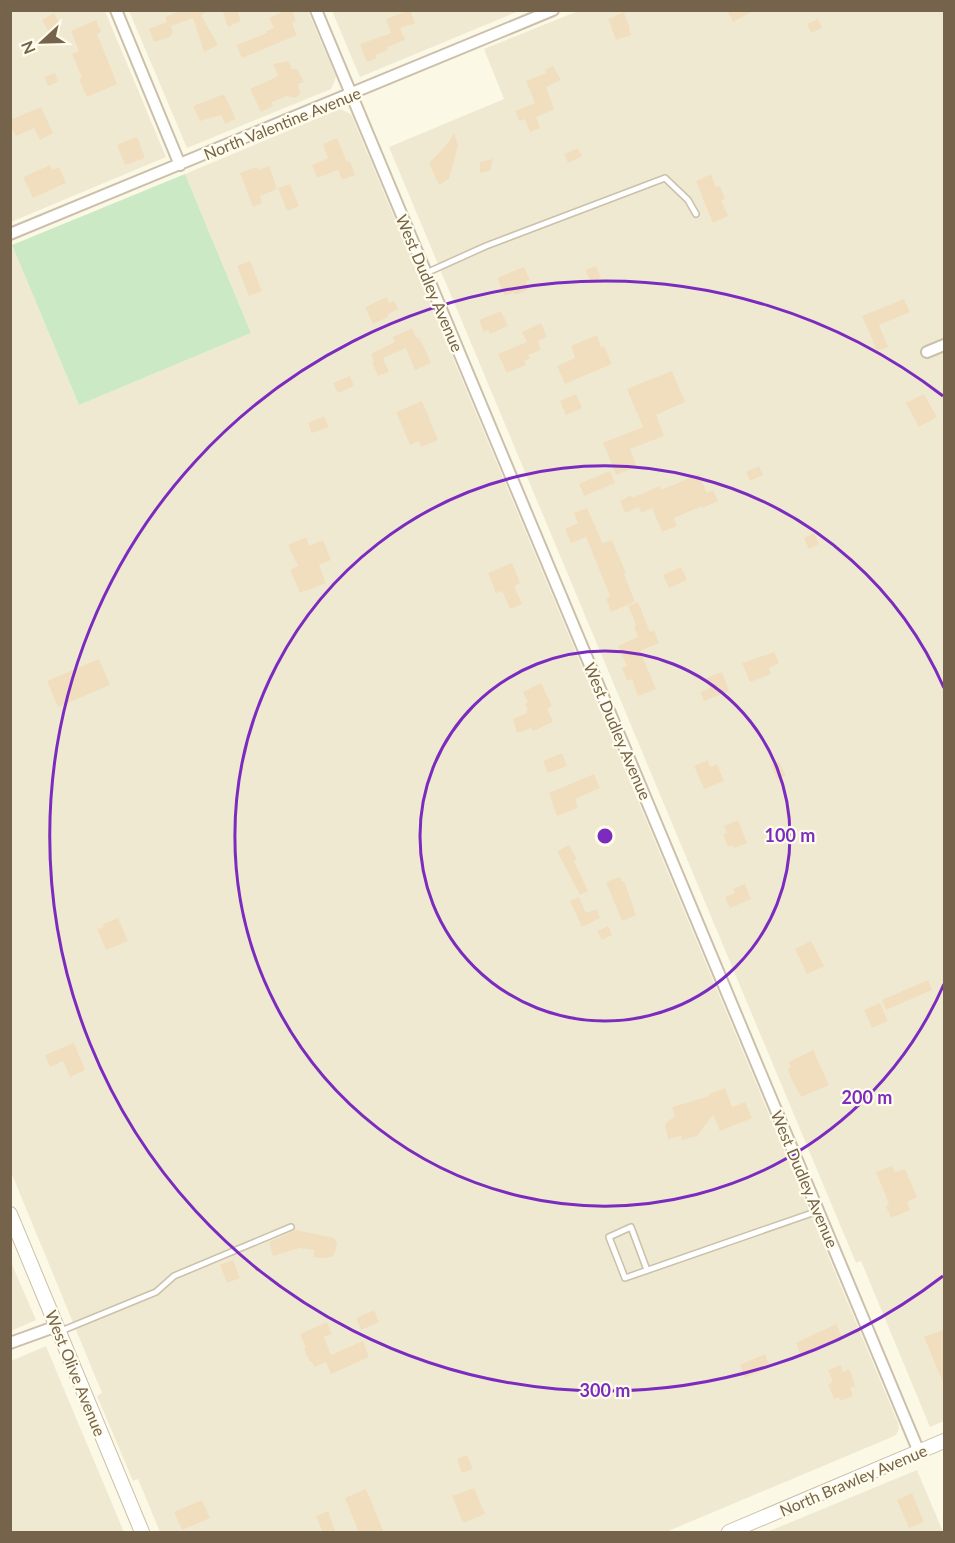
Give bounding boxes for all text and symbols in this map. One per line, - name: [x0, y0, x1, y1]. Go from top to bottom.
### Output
- north arrow: [12, 12, 72, 72]
- text: N: [17, 39, 39, 57]
- street label: North Valentine Avenue: [201, 83, 363, 163]
- street label: West Dudley Avenue: [392, 212, 468, 354]
- street label: West Dudley Avenue: [580, 660, 656, 802]
- text: 100 m: [765, 824, 815, 846]
- centre of rings: [595, 826, 615, 846]
- text: 200 m: [842, 1086, 892, 1108]
- street label: West Dudley Avenue: [767, 1108, 843, 1250]
- street label: West Olive Avenue: [42, 1307, 110, 1439]
- text: 300 m: [580, 1379, 630, 1401]
- street label: North Brawley Avenue: [776, 1440, 930, 1520]

